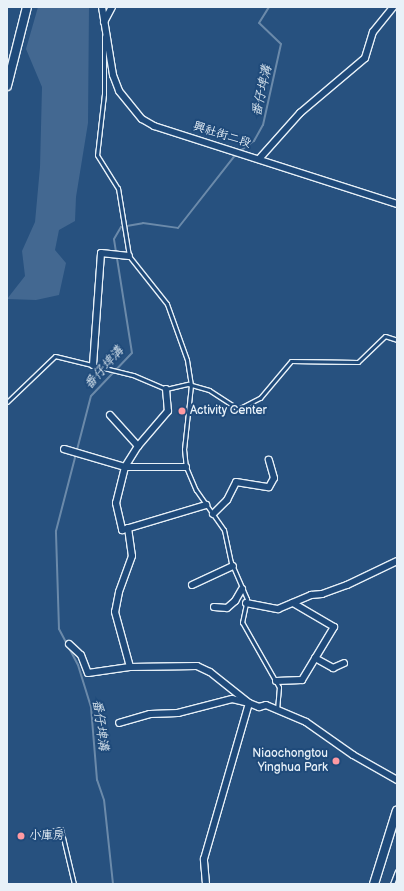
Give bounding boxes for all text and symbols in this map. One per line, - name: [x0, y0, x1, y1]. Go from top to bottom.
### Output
- water label: 番仔埤溝: [249, 64, 275, 118]
- street label: 興社街二段: [191, 119, 253, 151]
- water label: 番仔埤溝: [81, 343, 127, 393]
- place label: Activity Center: [190, 404, 268, 418]
- marker: Activity Center: [177, 406, 187, 416]
- water label: 番仔埤溝: [89, 698, 111, 752]
- place label: Niaochongtou Yinghua Park: [252, 747, 328, 775]
- marker: Niaochongtou Yinghua Park: [331, 756, 341, 766]
- place label: 小庫房: [29, 829, 65, 843]
- marker: 小庫房: [16, 831, 26, 841]

